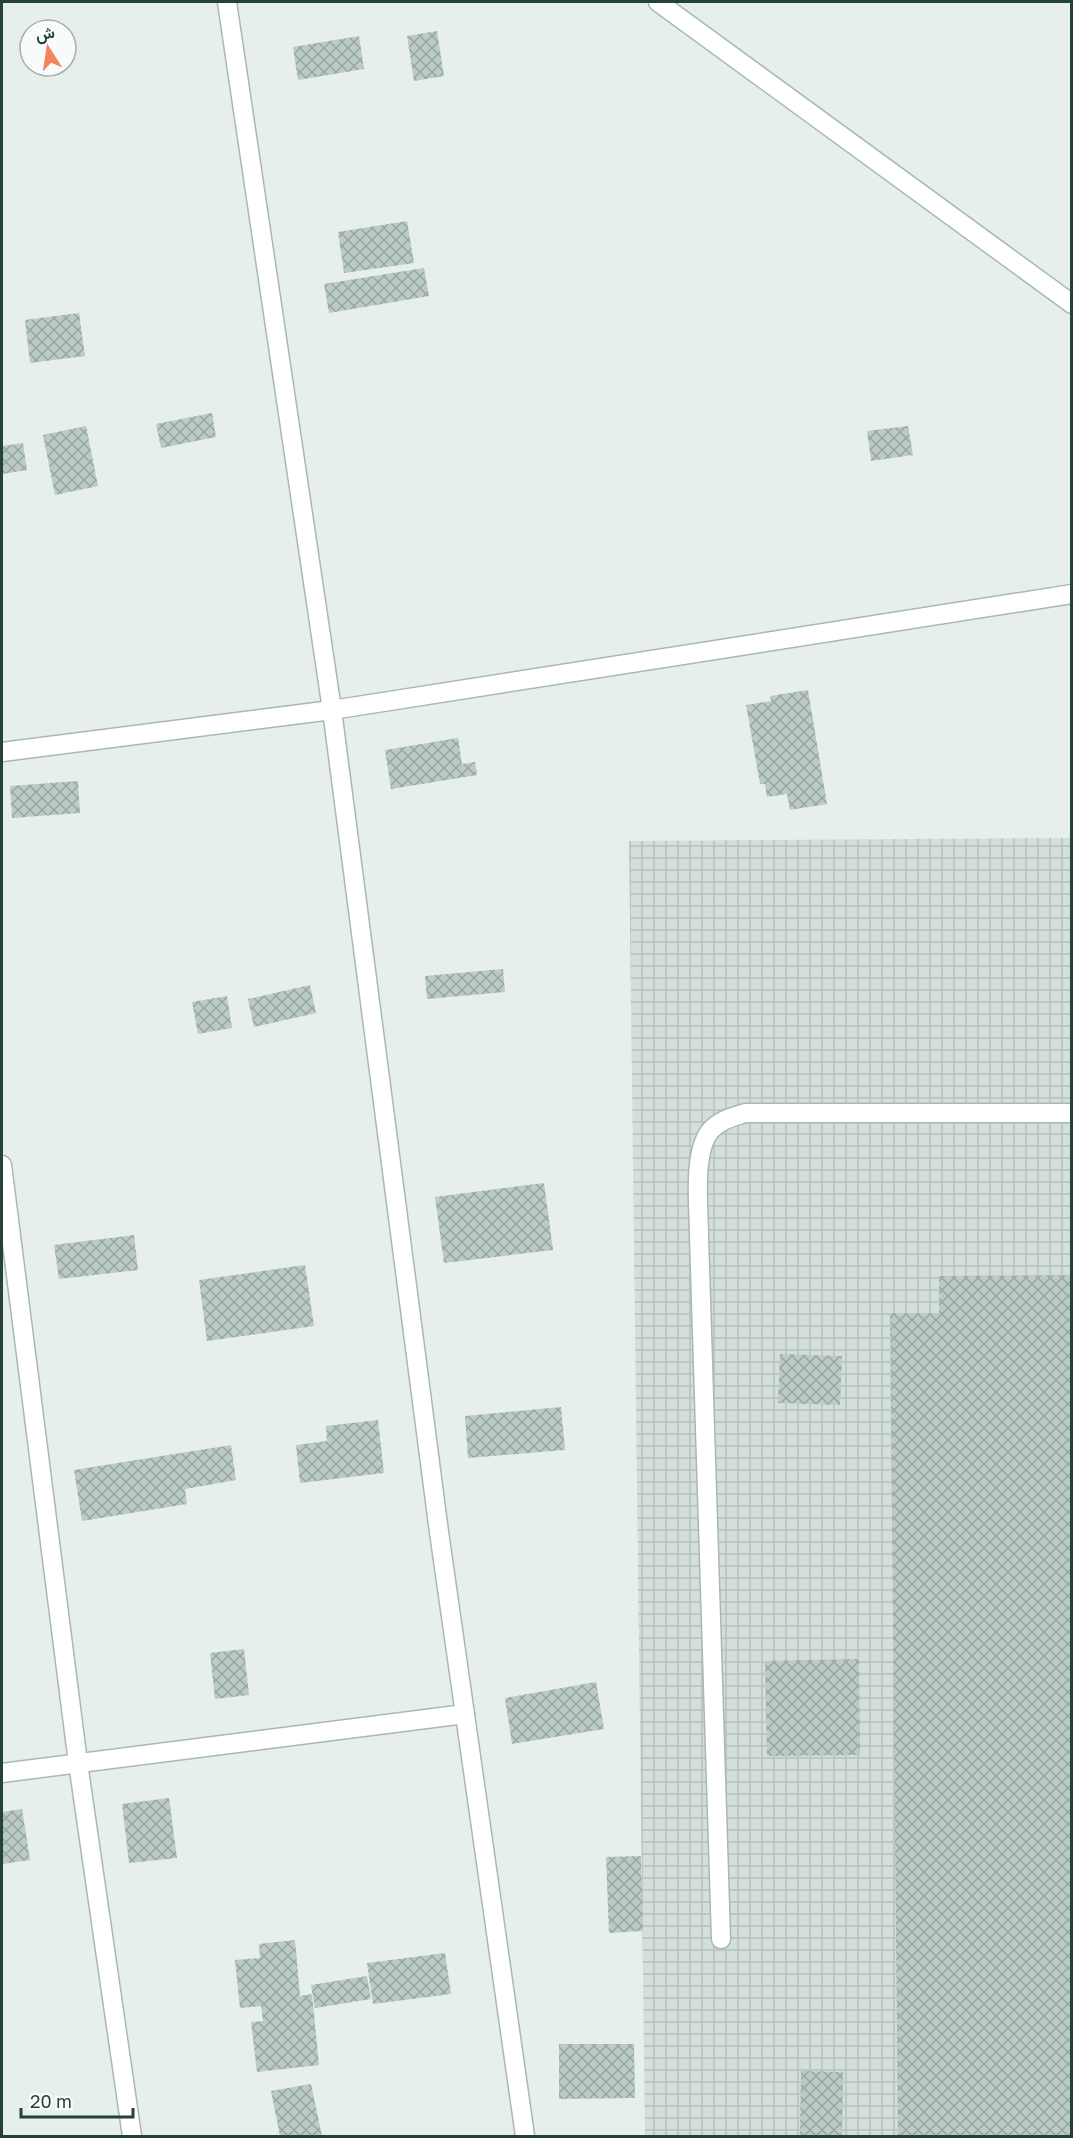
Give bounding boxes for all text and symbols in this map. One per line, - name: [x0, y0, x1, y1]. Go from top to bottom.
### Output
- north arrow: [18, 18, 78, 78]
- text: ش: [33, 22, 56, 45]
- scale bar: [21, 2081, 134, 2119]
- text: 20 m: [30, 2090, 72, 2112]

